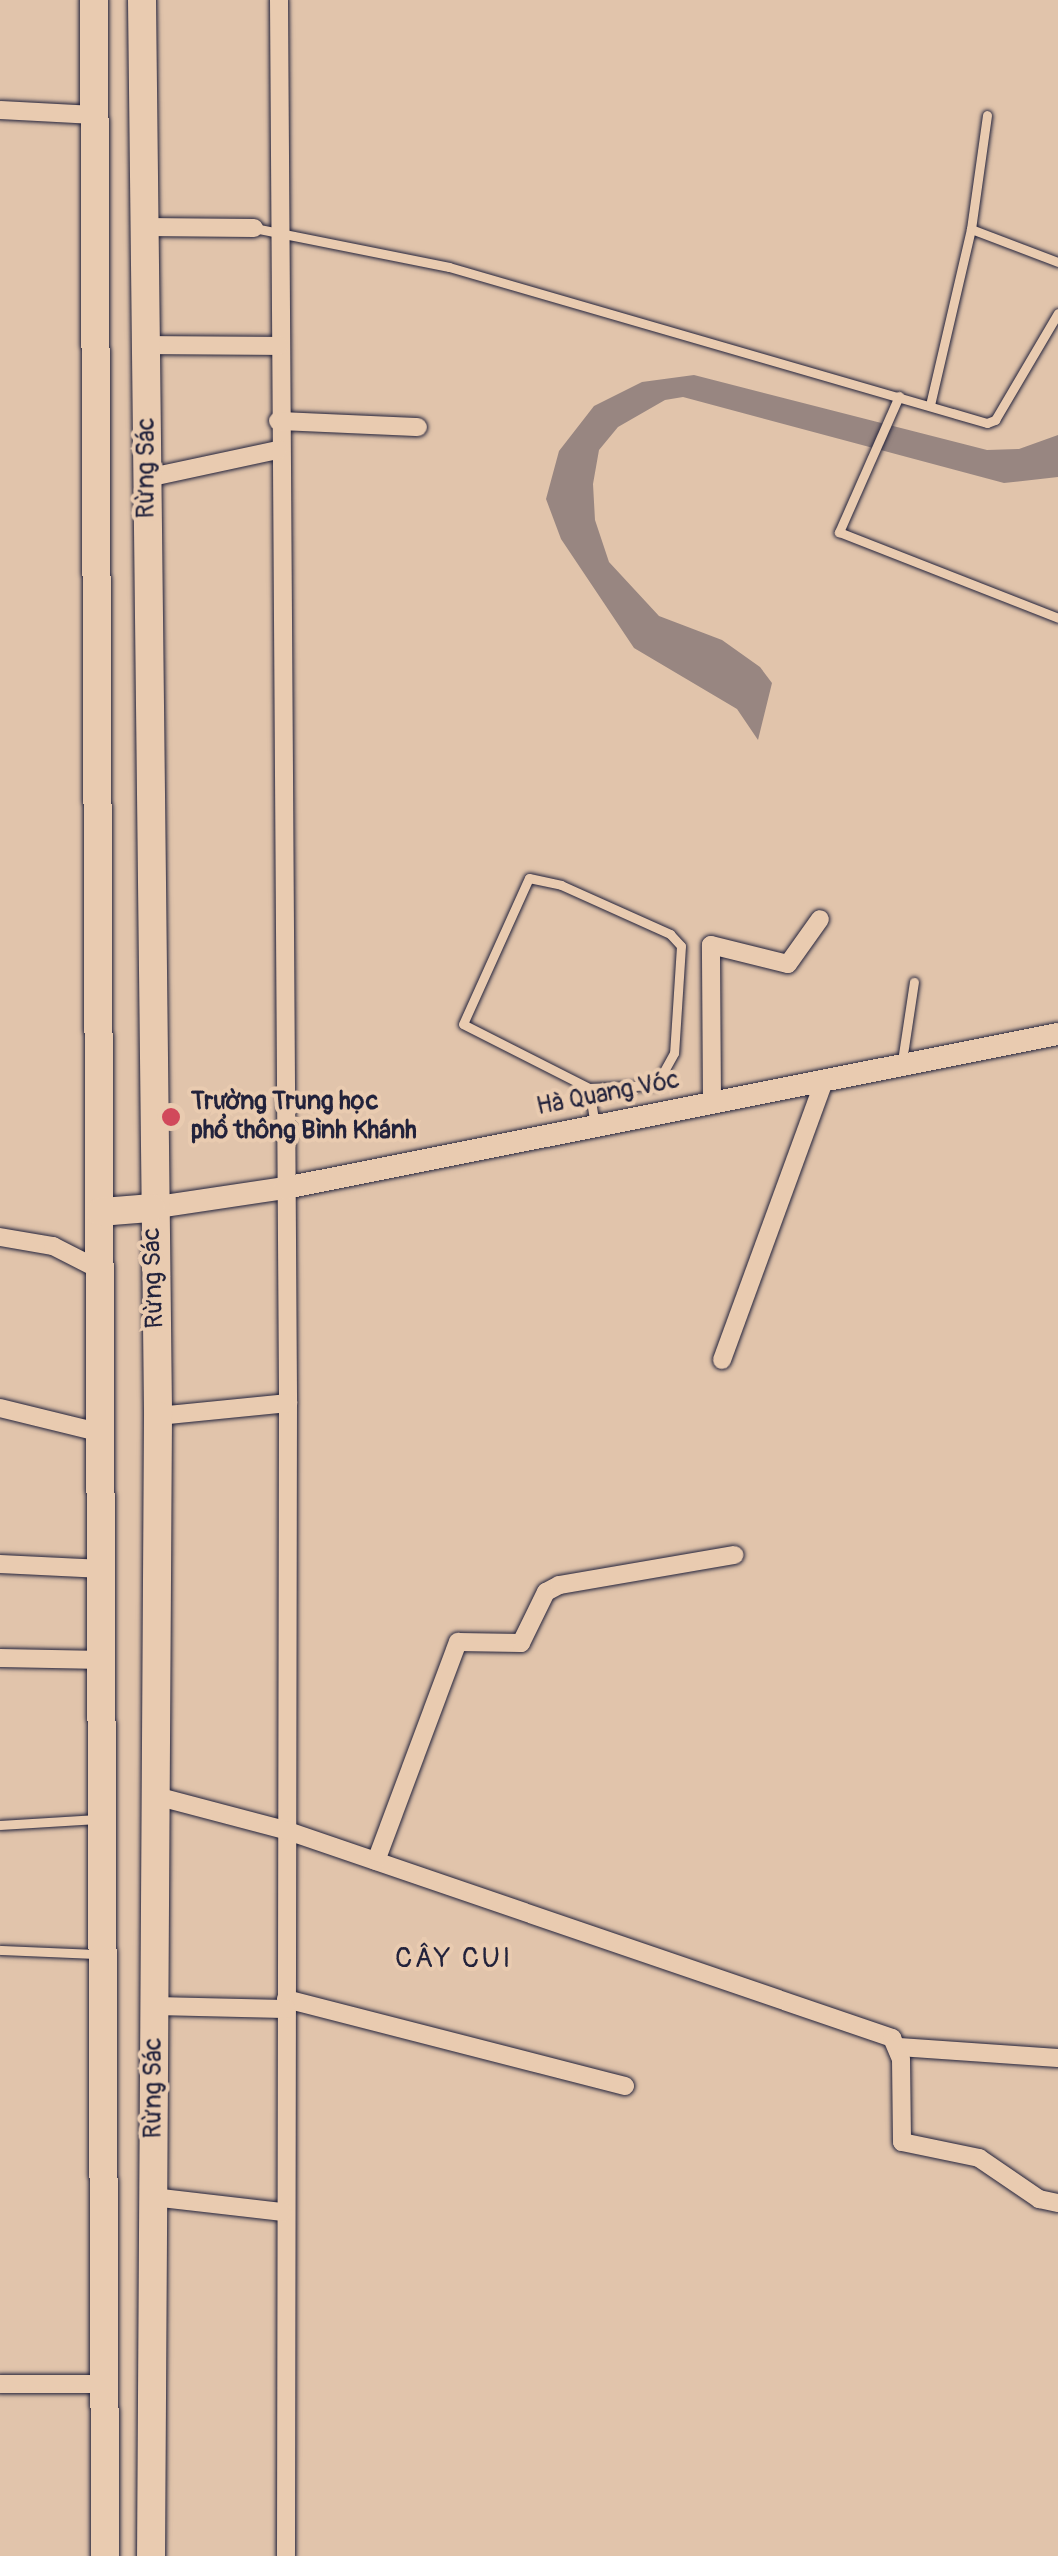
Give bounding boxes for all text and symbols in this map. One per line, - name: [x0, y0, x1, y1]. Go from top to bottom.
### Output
- street label: Rừng Sác: [132, 418, 162, 518]
- street label: Hà Quang Vóc: [534, 1065, 682, 1123]
- place label: Trường Trung học phổ thông Bình Khánh: [191, 1088, 417, 1147]
- marker: Trường Trung học phổ thông Bình Khánh: [160, 1106, 182, 1128]
- street label: Rừng Sác: [137, 1227, 171, 1329]
- district label: CÂY CUI: [395, 1942, 513, 1976]
- street label: Rừng Sác: [139, 2038, 169, 2138]

